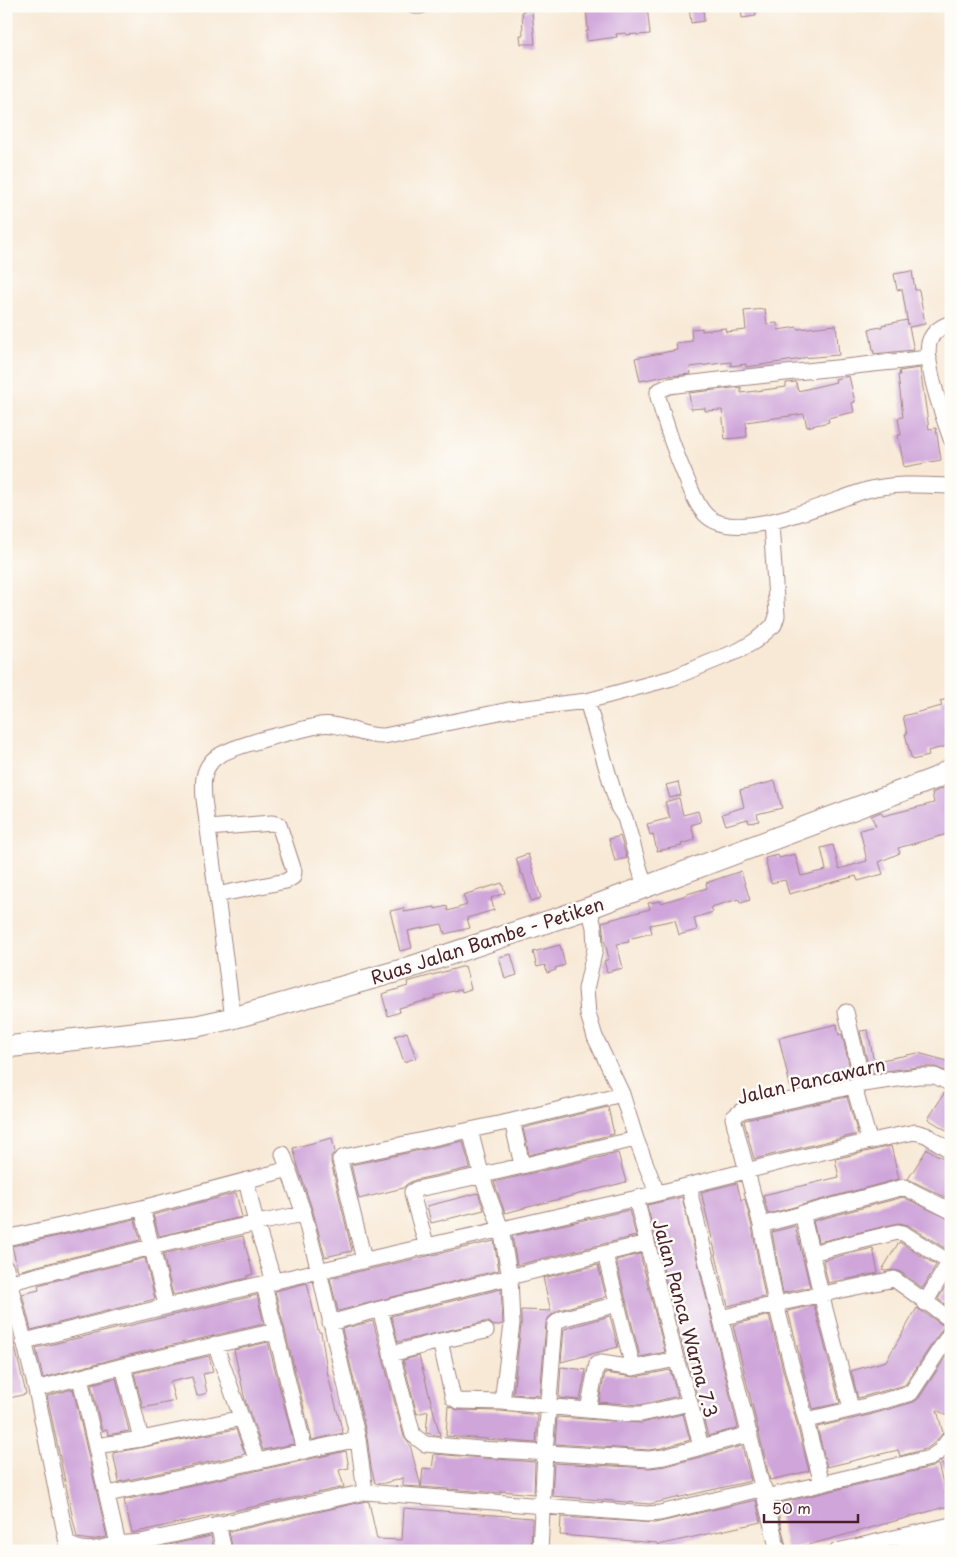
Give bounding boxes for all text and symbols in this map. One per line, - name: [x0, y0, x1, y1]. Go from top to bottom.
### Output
- street label: Ruas Jalan Bambe - Petiken: [367, 889, 607, 991]
- street label: Jalan Pancawarn: [734, 1050, 888, 1110]
- street label: Jalan Panca Warna 7.3: [647, 1216, 725, 1420]
- scale bar: [764, 1492, 858, 1524]
- text: 50 m: [772, 1496, 811, 1519]

